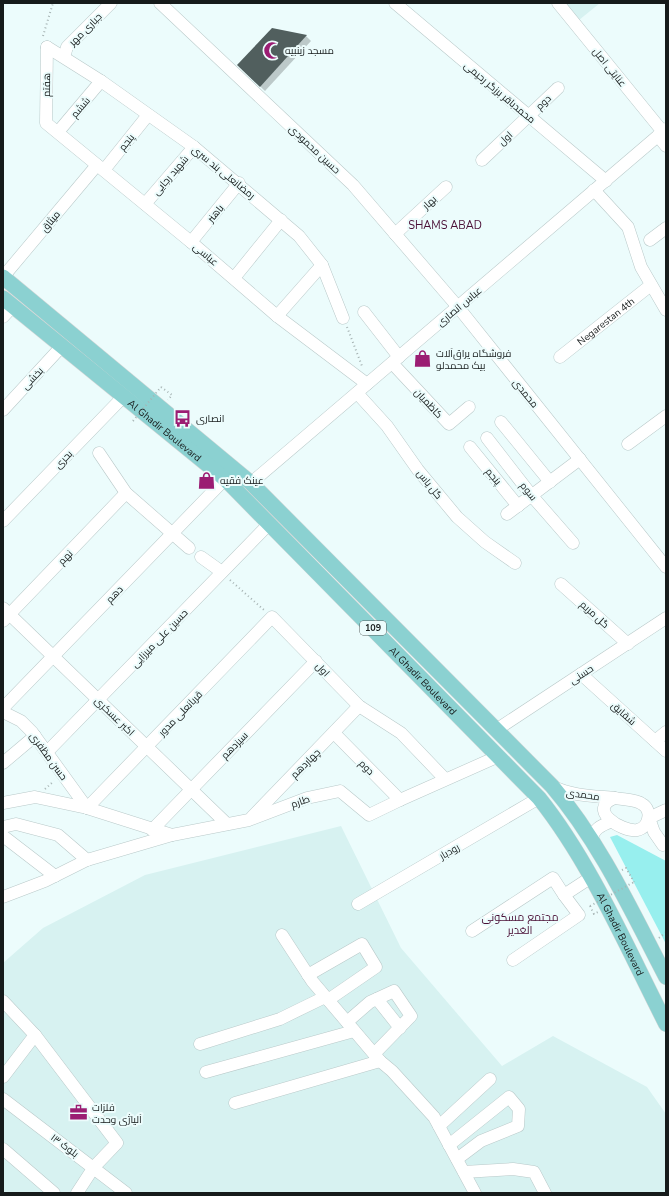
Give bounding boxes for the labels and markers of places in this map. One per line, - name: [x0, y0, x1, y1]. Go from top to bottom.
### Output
- mosque icon: مسجد زینبیه: [262, 40, 282, 60]
- place label: مسجد زینبیه: [285, 44, 334, 58]
- place label: فروشگاه یراق‌آلات بیک محمدلو: [436, 347, 511, 373]
- shop icon: فروشگاه یراق‌آلات بیک محمدلو: [413, 349, 433, 369]
- bus stop icon: انصاری: [173, 408, 193, 428]
- place label: انصاری: [196, 412, 224, 426]
- shop icon: عینک فقیه: [197, 470, 217, 490]
- place label: عینک فقیه: [220, 474, 264, 488]
- place label: فلزات آلیاژی وحدت: [92, 1101, 142, 1127]
- office icon: فلزات آلیاژی وحدت: [69, 1103, 89, 1123]

